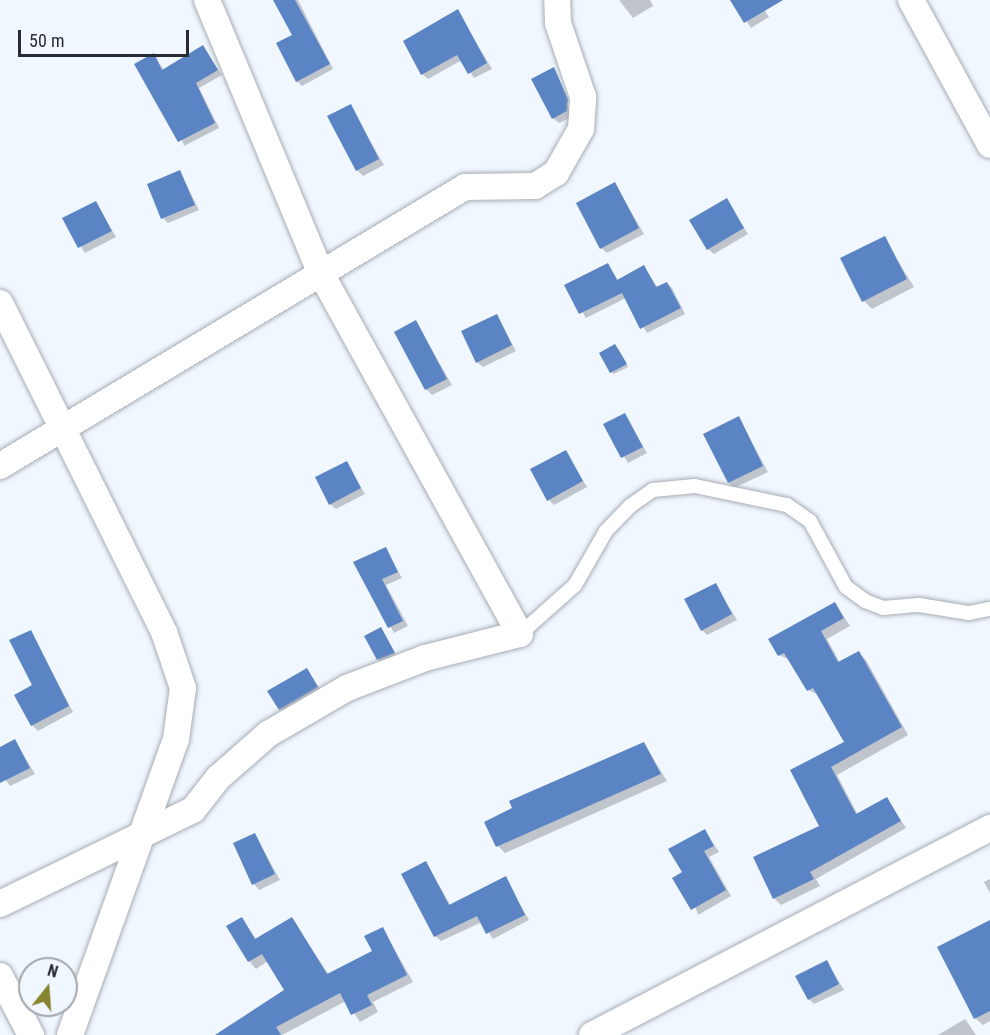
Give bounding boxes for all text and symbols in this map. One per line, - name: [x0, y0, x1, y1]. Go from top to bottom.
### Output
- scale bar: [21, 18, 192, 56]
- text: 50 m: [29, 30, 64, 51]
- north arrow: [18, 957, 78, 1017]
- text: N: [45, 961, 60, 982]

